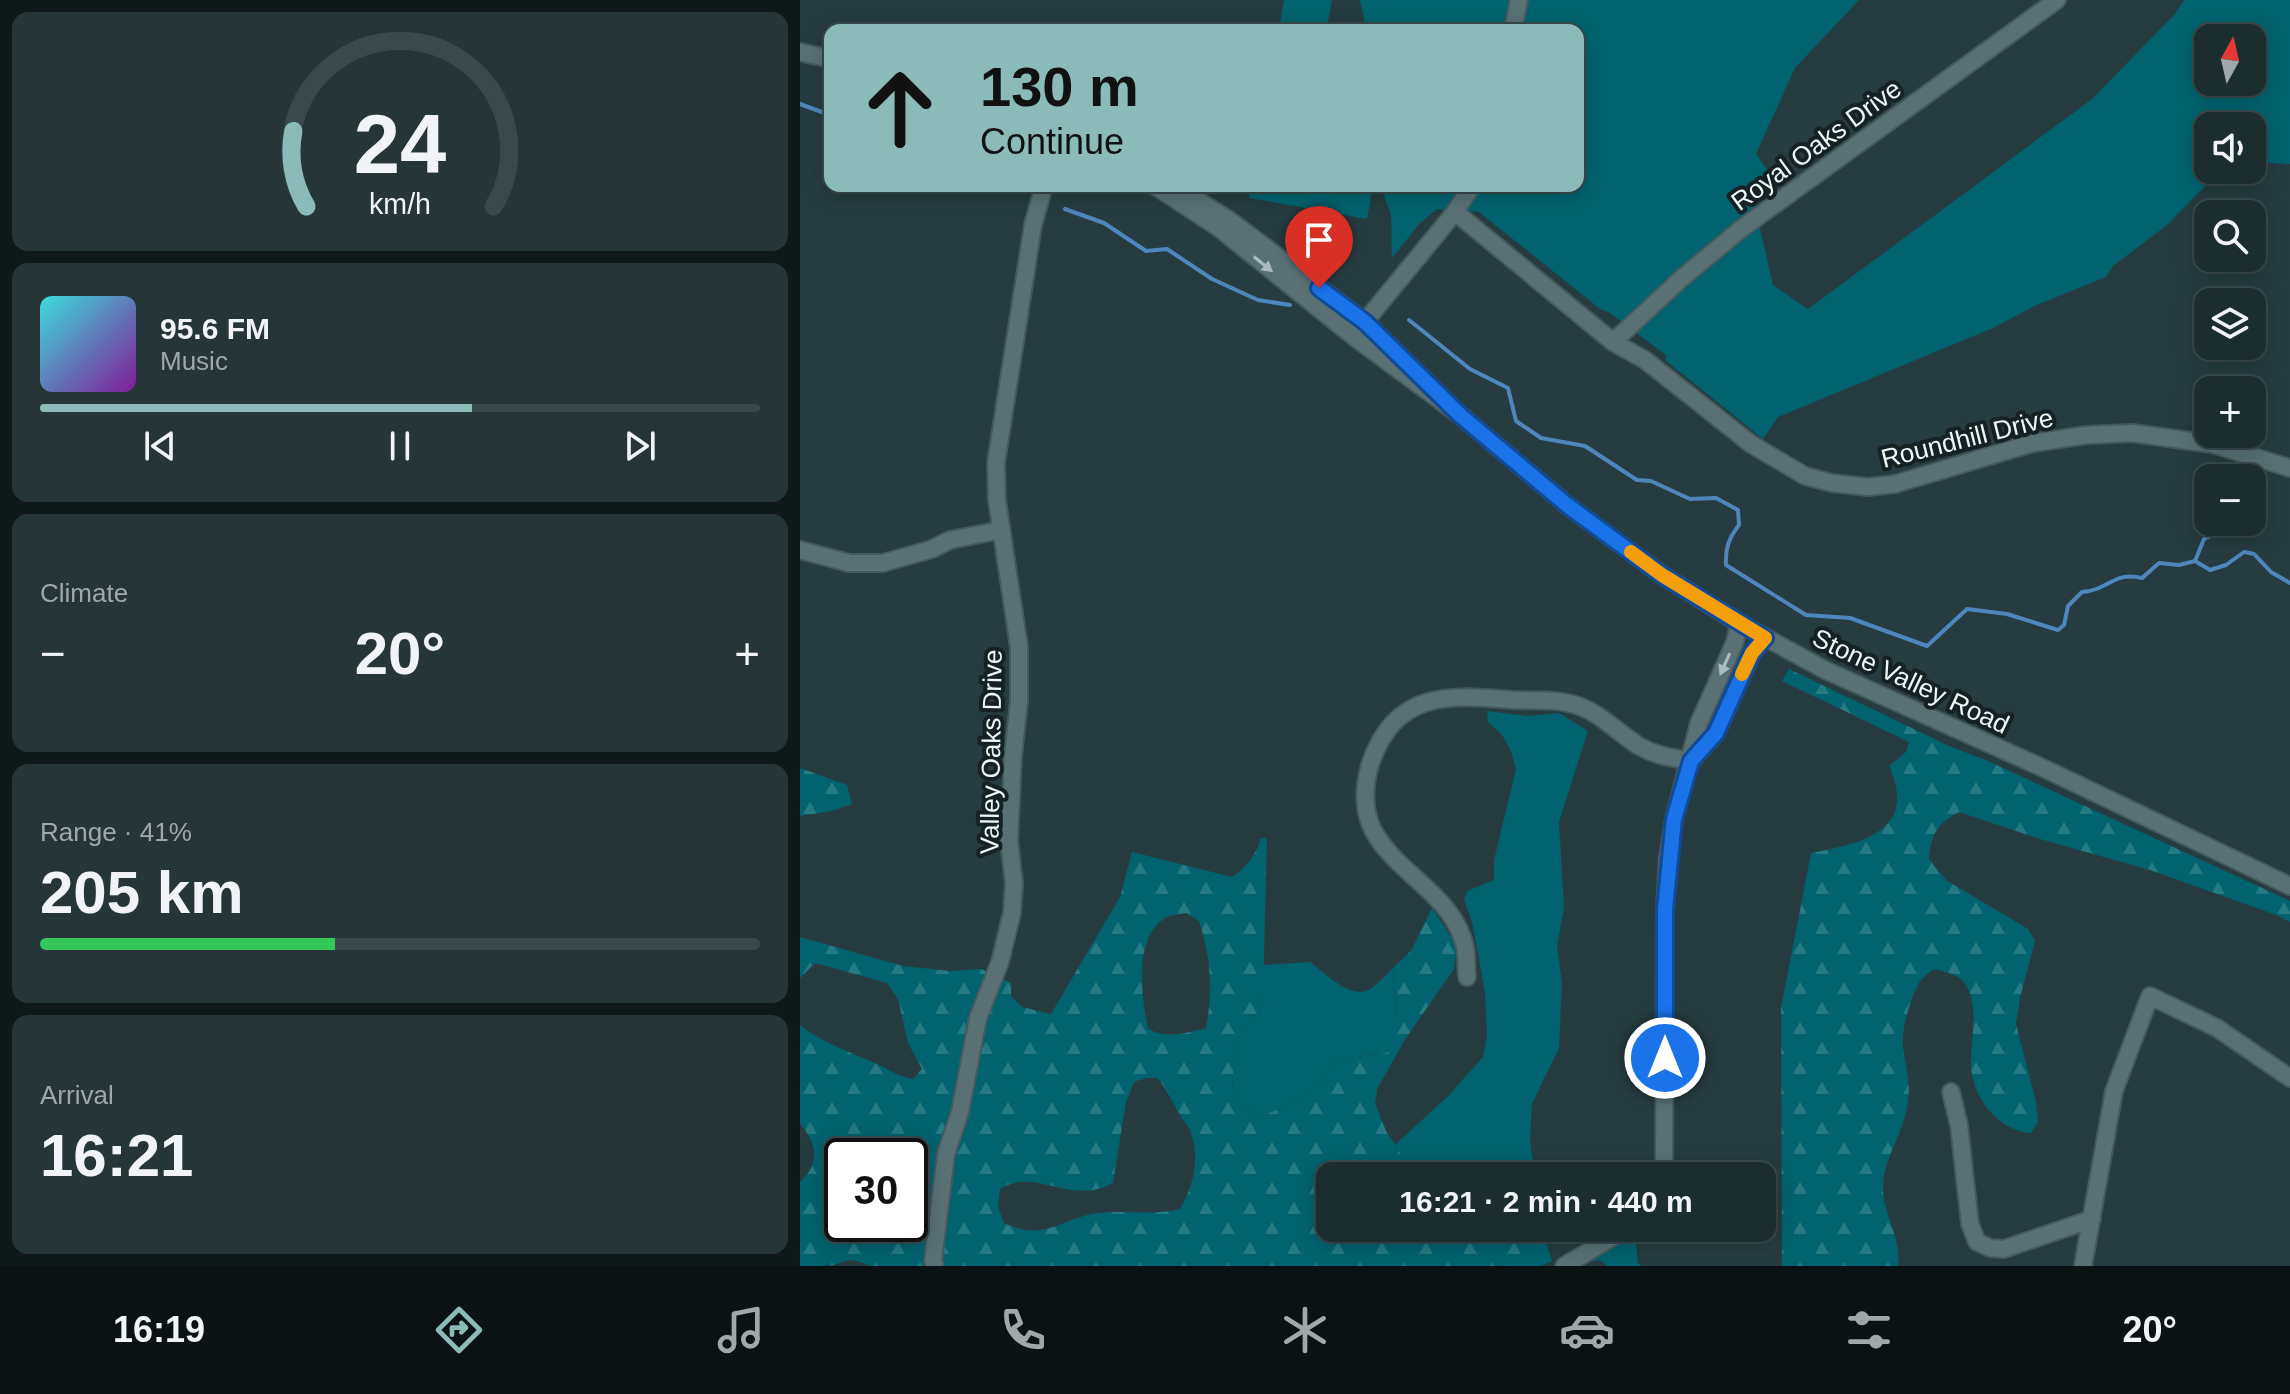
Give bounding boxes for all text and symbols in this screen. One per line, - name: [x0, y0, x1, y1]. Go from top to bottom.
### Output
- north arrow: [2194, 24, 2266, 96]
- map controls: [2194, 24, 2266, 536]
- text: 130 m: [980, 55, 1139, 118]
- icon: ahead: [848, 56, 952, 160]
- street label: Royal Oaks Drive: [1725, 73, 1907, 217]
- text: 24: [354, 98, 446, 191]
- button: sound: [2194, 112, 2266, 184]
- text: Continue: [980, 121, 1124, 162]
- text: km/h: [369, 189, 431, 221]
- button: search: [2194, 200, 2266, 272]
- pin: [1285, 206, 1353, 288]
- icon: arrive: [1297, 218, 1341, 262]
- one-way arrow: [1253, 255, 1273, 272]
- button: layers: [2194, 288, 2266, 360]
- text: 95.6 FM: [160, 312, 270, 345]
- text: Music: [160, 346, 228, 376]
- button: +: [2194, 376, 2266, 448]
- street label: Roundhill Drive: [1878, 402, 2056, 474]
- icon: previous: [138, 424, 182, 468]
- icon: pause: [378, 424, 422, 468]
- icon: next: [618, 424, 662, 468]
- button: −: [2194, 464, 2266, 536]
- text: Climate: [40, 578, 128, 608]
- text: 20°: [355, 620, 445, 687]
- street label: Stone Valley Road: [1808, 622, 2014, 740]
- text: −: [40, 629, 66, 678]
- text: +: [734, 629, 760, 678]
- street label: Valley Oaks Drive: [974, 649, 1008, 855]
- one-way arrow: [1719, 652, 1732, 676]
- text: Range · 41%: [40, 817, 192, 847]
- text: 205 km: [40, 859, 244, 926]
- position arrow: [1623, 1016, 1707, 1100]
- text: Arrival: [40, 1080, 114, 1110]
- text: 16:21: [40, 1122, 193, 1189]
- speed limit sign: 30: [824, 1138, 928, 1242]
- text: 16:21 · 2 min · 440 m: [1399, 1185, 1693, 1218]
- icon: directions: [431, 1302, 487, 1358]
- icon: music: [713, 1302, 769, 1358]
- icon: phone: [995, 1302, 1051, 1358]
- icon: climate: [1277, 1302, 1333, 1358]
- icon: car: [1559, 1302, 1615, 1358]
- icon: filters: [1841, 1302, 1897, 1358]
- text: 16:19: [113, 1309, 205, 1350]
- text: 20°: [2122, 1309, 2177, 1350]

